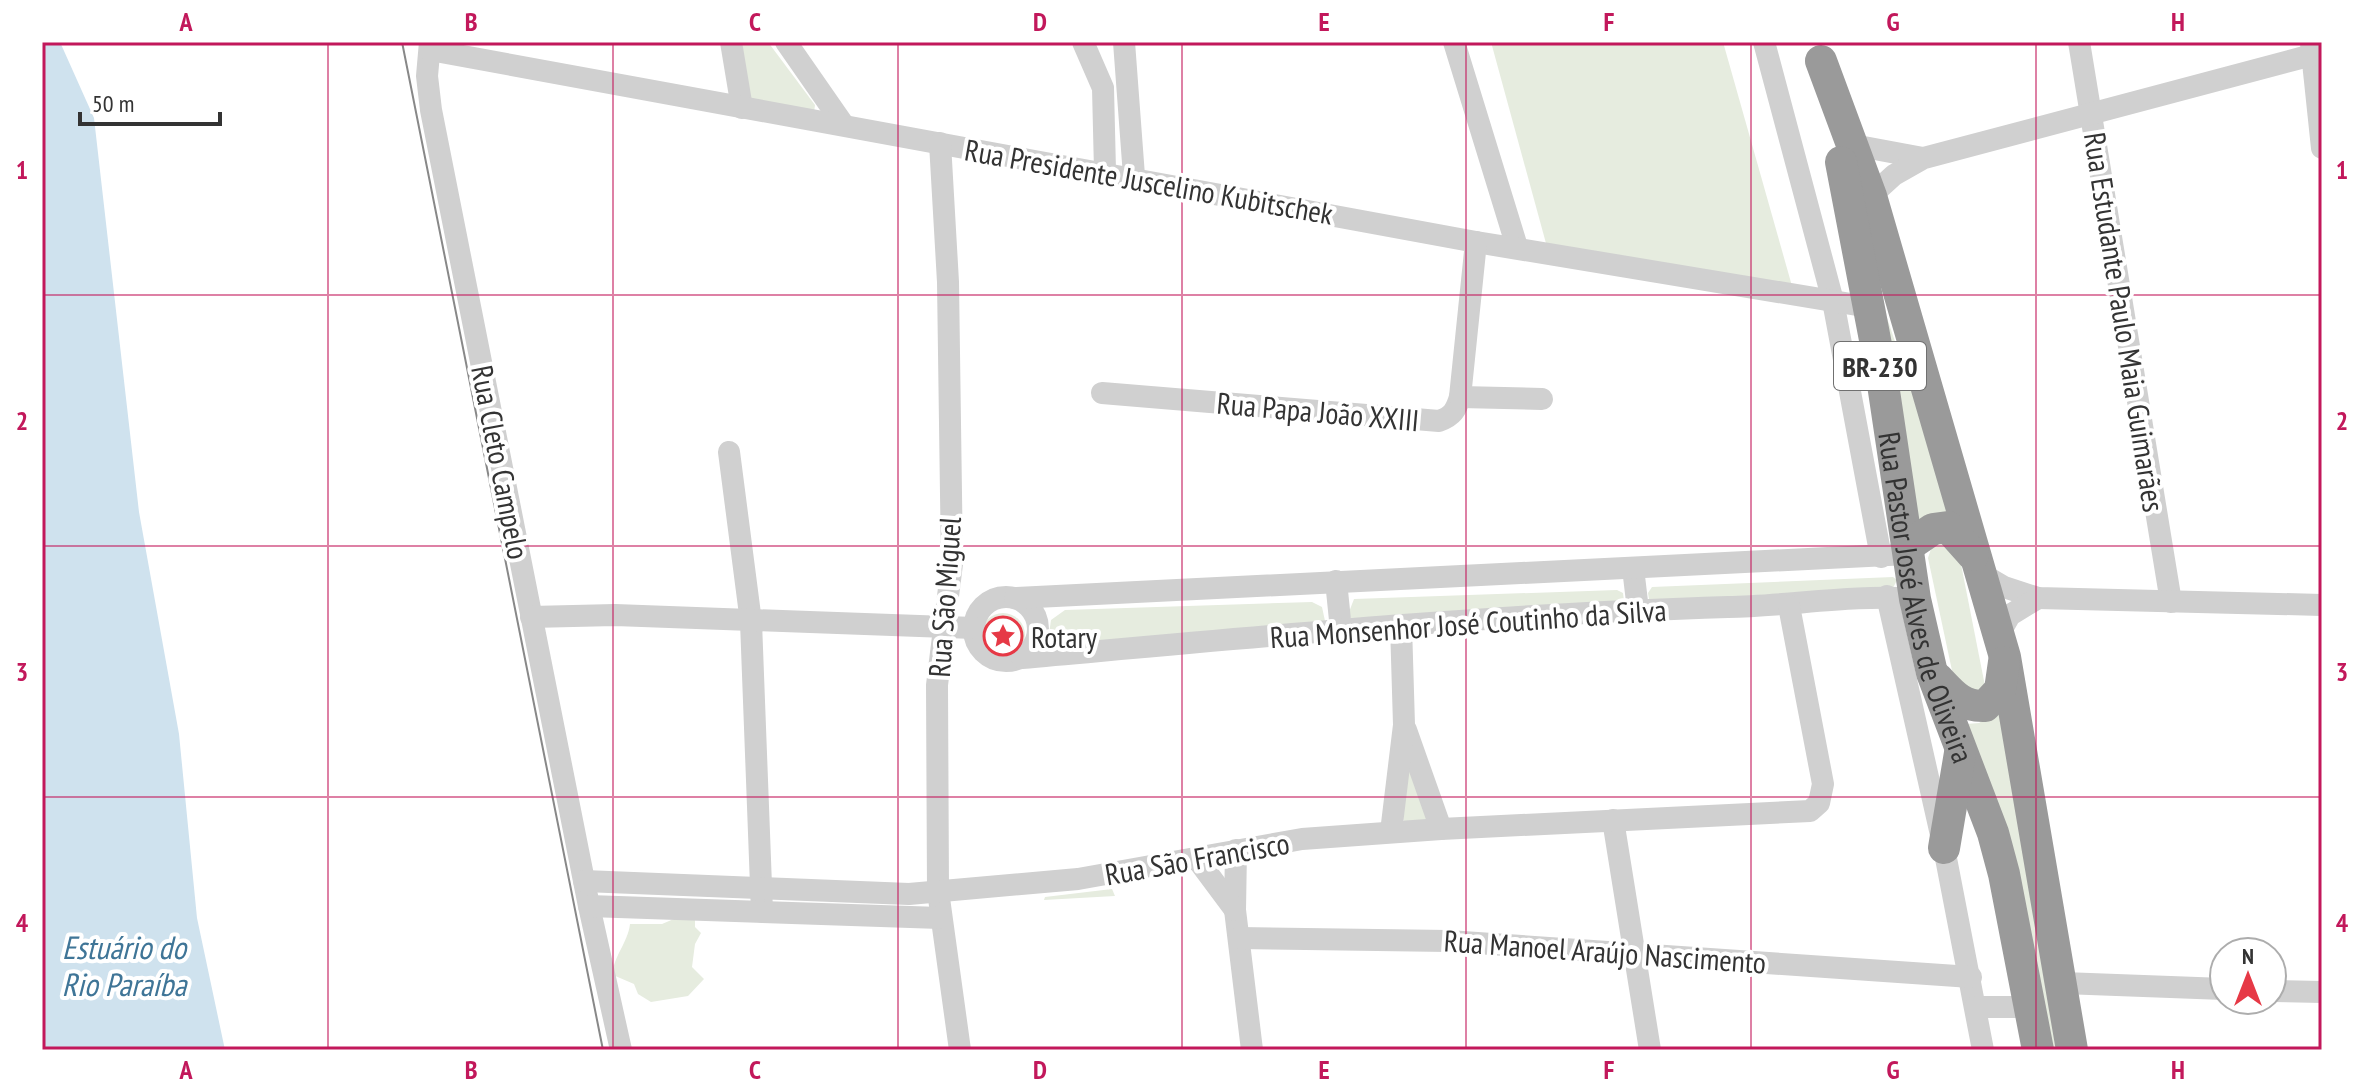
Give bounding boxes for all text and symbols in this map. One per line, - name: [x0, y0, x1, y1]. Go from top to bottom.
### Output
- text: A: [178, 5, 193, 38]
- text: B: [465, 5, 478, 38]
- text: C: [749, 5, 761, 38]
- text: D: [1033, 5, 1047, 38]
- text: E: [1318, 5, 1330, 38]
- text: F: [1604, 5, 1615, 38]
- text: G: [1886, 5, 1900, 38]
- text: H: [2171, 5, 2185, 38]
- scale bar: [80, 76, 220, 126]
- text: 50 m: [92, 88, 134, 119]
- street label: Rua Presidente Juscelino Kubitschek: [962, 129, 1336, 233]
- street label: Rua Estudante Paulo Maia Guimarães: [2076, 130, 2174, 514]
- text: 1: [16, 153, 28, 186]
- text: 1: [2336, 153, 2348, 186]
- road number: BR-230: [1834, 342, 1926, 390]
- street label: Rua Cleto Campelo: [463, 362, 539, 562]
- street label: Rua Papa João XXIII: [1215, 383, 1421, 439]
- text: 2: [16, 404, 28, 437]
- text: 2: [2336, 404, 2348, 437]
- street label: Rua Pastor José Alves de Oliveira: [1871, 429, 1984, 768]
- street label: Rua São Miguel: [919, 515, 969, 679]
- street label: Rua Monsenhor José Coutinho da Silva: [1269, 590, 1667, 656]
- place icon: Rotary: [982, 615, 1024, 657]
- place label: Rotary: [1031, 617, 1098, 656]
- text: 3: [16, 655, 28, 688]
- text: 3: [2336, 655, 2348, 688]
- street label: Rua São Francisco: [1102, 823, 1292, 893]
- text: 4: [16, 906, 29, 939]
- text: 4: [2336, 906, 2349, 939]
- street label: Rua Manoel Araújo Nascimento: [1443, 920, 1767, 982]
- water label: Estuário do Rio Paraíba: [62, 926, 188, 1005]
- north arrow: [2208, 936, 2288, 1016]
- text: N: [2242, 942, 2254, 970]
- text: A: [178, 1053, 193, 1086]
- text: B: [465, 1053, 478, 1086]
- text: C: [749, 1053, 761, 1086]
- text: D: [1033, 1053, 1047, 1086]
- text: E: [1318, 1053, 1330, 1086]
- text: F: [1604, 1053, 1615, 1086]
- text: G: [1886, 1053, 1900, 1086]
- text: H: [2171, 1053, 2185, 1086]

